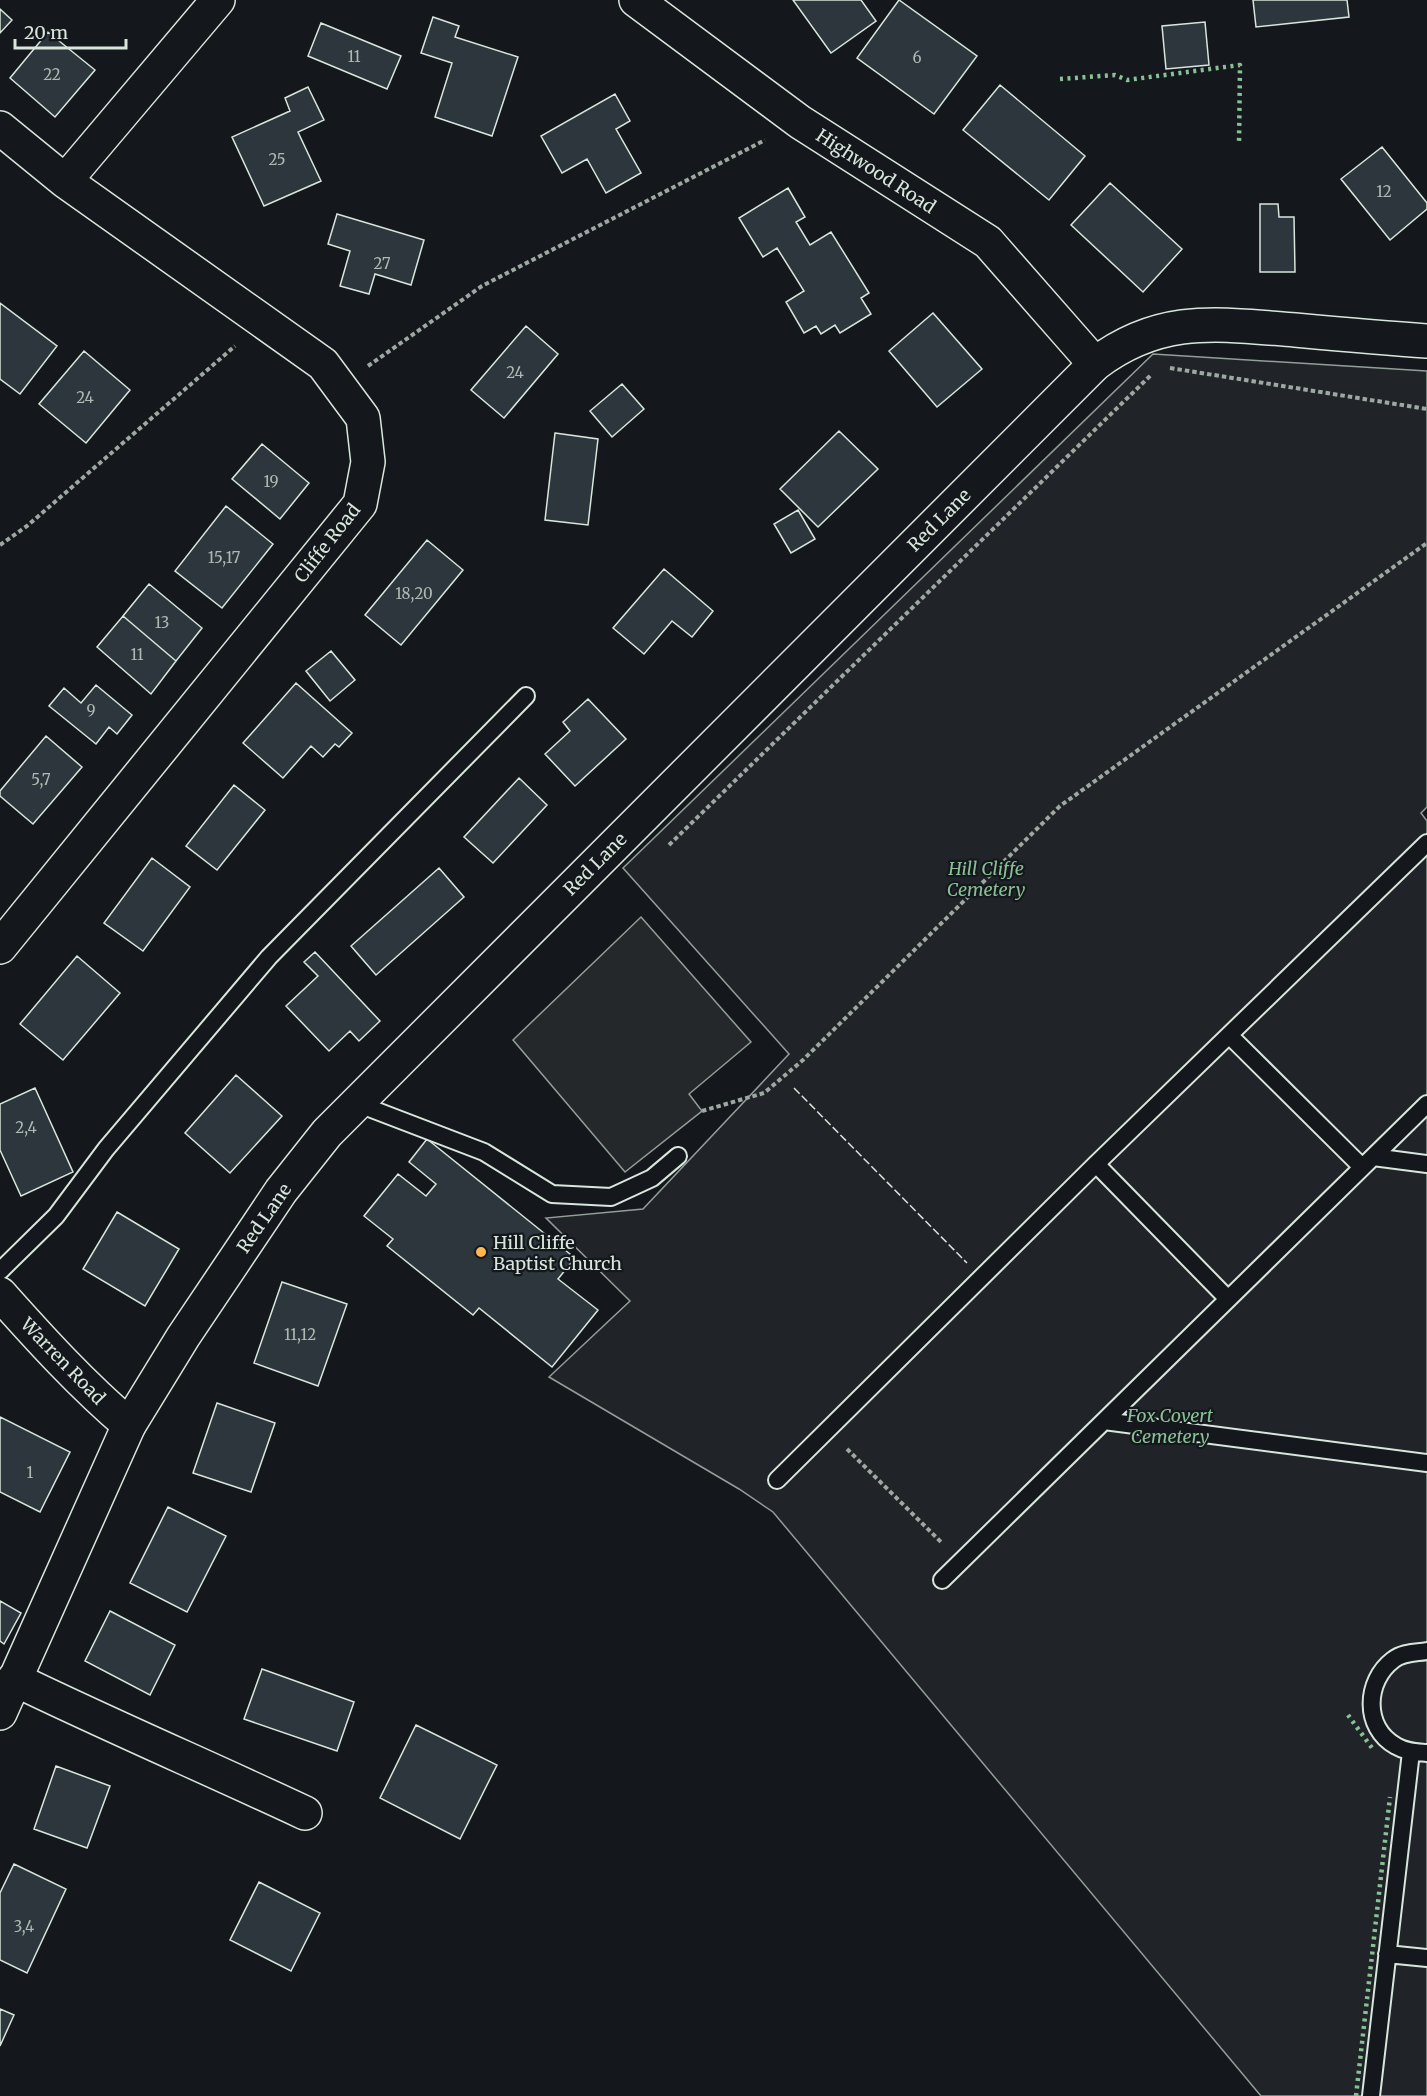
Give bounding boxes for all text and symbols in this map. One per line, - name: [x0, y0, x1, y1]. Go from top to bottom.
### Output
- scale bar: [15, 12, 126, 50]
- text: 20 m: [24, 21, 68, 44]
- house number: 11: [347, 47, 361, 66]
- house number: 6: [912, 48, 922, 67]
- house number: 22: [43, 65, 61, 84]
- street label: Highwood Road: [812, 124, 940, 218]
- house number: 25: [268, 150, 286, 169]
- house number: 12: [1376, 182, 1392, 201]
- house number: 27: [374, 254, 391, 273]
- house number: 24: [506, 363, 524, 382]
- house number: 24: [76, 388, 94, 407]
- house number: 19: [263, 472, 279, 491]
- street label: Red Lane: [903, 484, 975, 556]
- street label: Cliffe Road: [289, 499, 365, 587]
- house number: 15,17: [208, 548, 241, 567]
- house number: 18,20: [395, 584, 433, 603]
- house number: 13: [155, 613, 169, 632]
- house number: 11: [130, 645, 144, 664]
- house number: 9: [86, 701, 96, 720]
- house number: 5,7: [31, 770, 51, 789]
- street label: Red Lane: [559, 828, 631, 900]
- park label: Hill Cliffe Cemetery: [947, 857, 1025, 901]
- house number: 2,4: [15, 1118, 37, 1137]
- street label: Red Lane: [232, 1179, 296, 1257]
- place label: Hill Cliffe Baptist Church: [493, 1231, 622, 1275]
- marker: Hill Cliffe Baptist Church: [474, 1245, 488, 1259]
- street label: Warren Road: [15, 1312, 110, 1409]
- house number: 11,12: [284, 1325, 316, 1344]
- park label: Fox Covert Cemetery: [1126, 1404, 1214, 1448]
- house number: 1: [27, 1463, 34, 1482]
- house number: 3,4: [14, 1917, 34, 1936]

